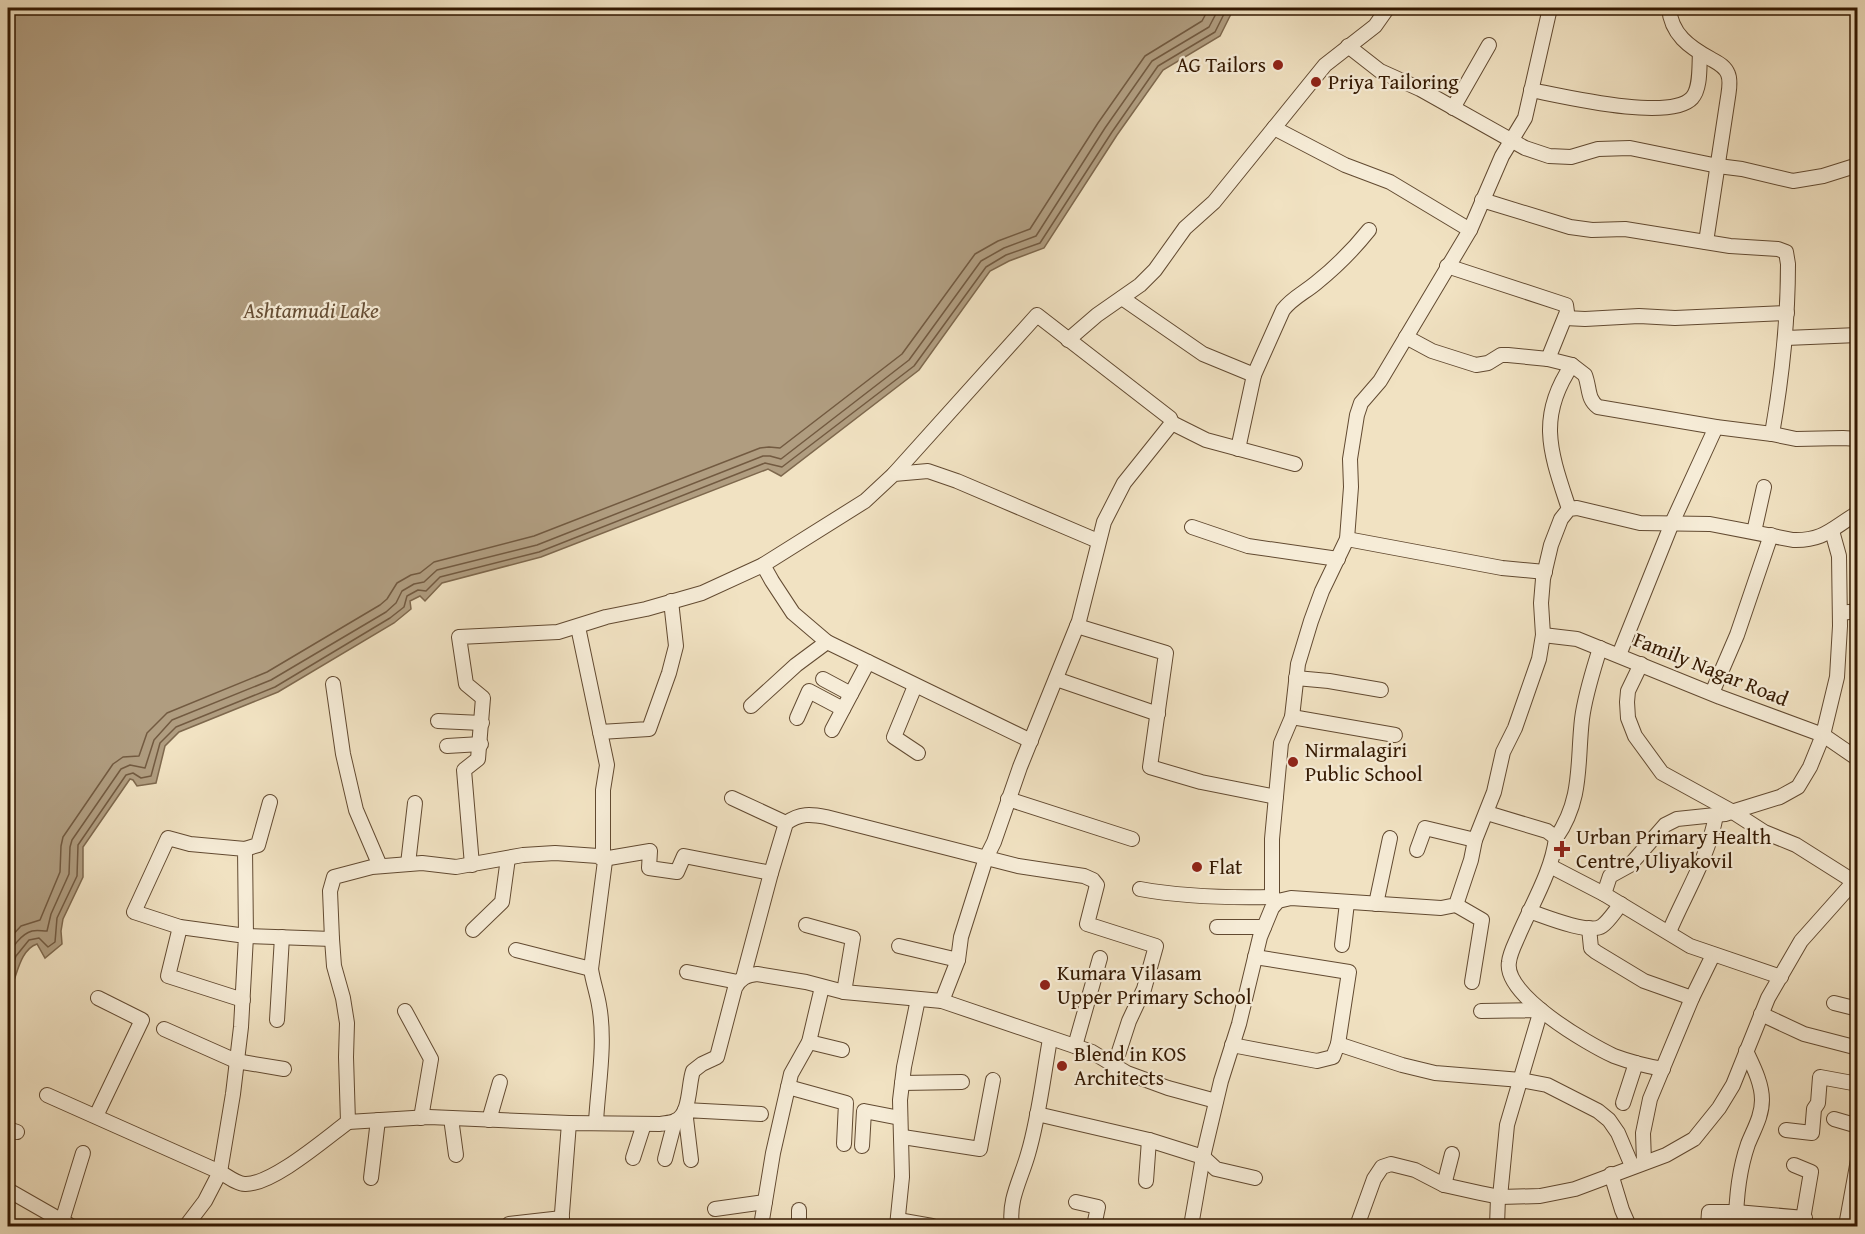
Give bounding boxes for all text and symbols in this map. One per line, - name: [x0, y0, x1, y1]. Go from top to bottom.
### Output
- place label: AG Tailors: [1176, 49, 1266, 80]
- marker: AG Tailors: [1271, 58, 1285, 72]
- place label: Priya Tailoring: [1328, 66, 1459, 97]
- marker: Priya Tailoring: [1309, 75, 1323, 89]
- water label: Ashtamudi Lake: [242, 294, 379, 326]
- street label: Family Nagar Road: [1629, 623, 1794, 714]
- place label: Nirmalagiri Public School: [1305, 734, 1423, 789]
- marker: Nirmalagiri Public School: [1286, 755, 1300, 769]
- place label: Urban Primary Health Centre, Uliyakovil: [1576, 821, 1771, 876]
- marker: Urban Primary Health Centre, Uliyakovil: [1553, 840, 1571, 858]
- place label: Flat: [1209, 851, 1243, 882]
- marker: Flat: [1190, 860, 1204, 874]
- place label: Kumara Vilasam Upper Primary School: [1057, 957, 1252, 1012]
- marker: Kumara Vilasam Upper Primary School: [1038, 978, 1052, 992]
- place label: Blend in KOS Architects: [1074, 1038, 1186, 1093]
- marker: Blend in KOS Architects: [1055, 1059, 1069, 1073]

